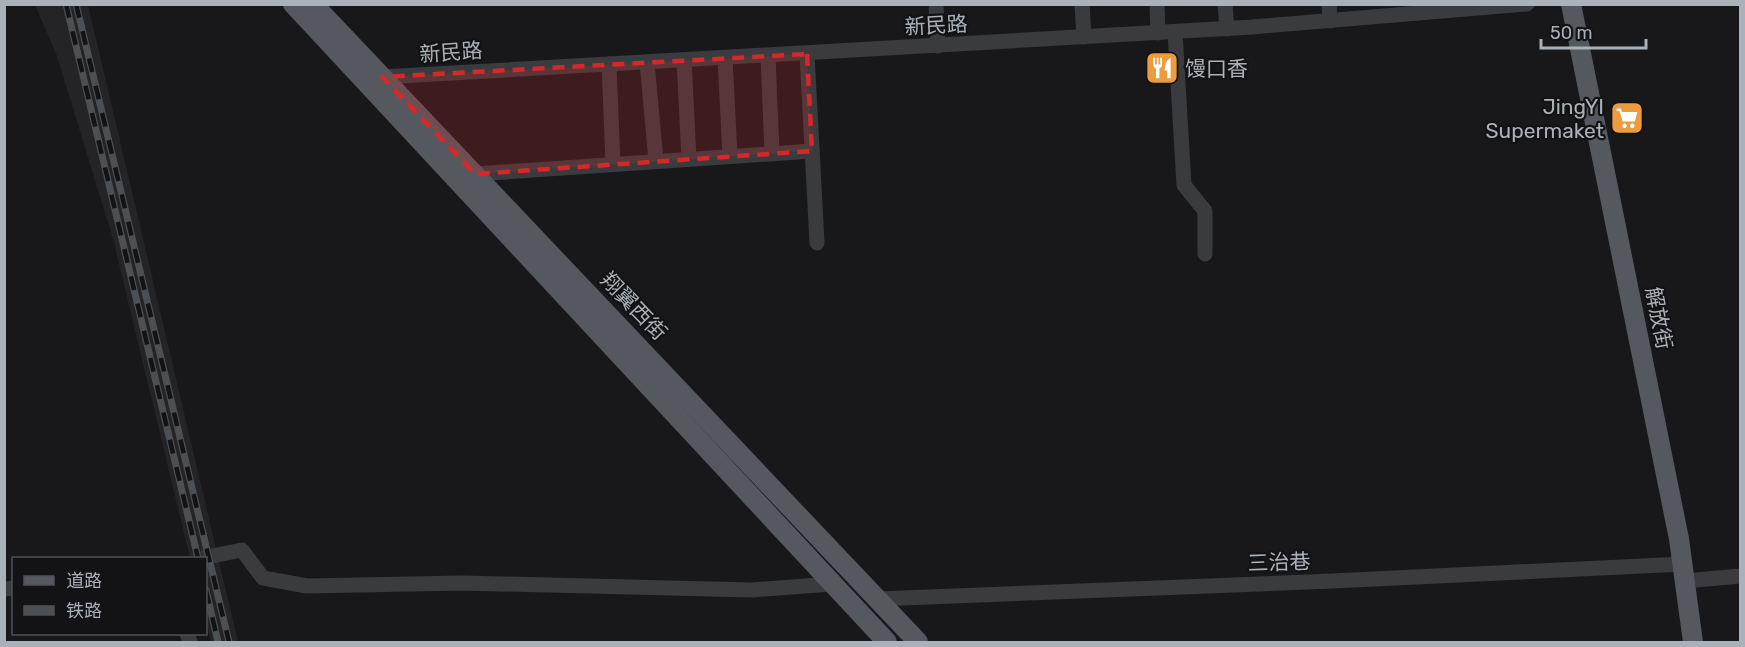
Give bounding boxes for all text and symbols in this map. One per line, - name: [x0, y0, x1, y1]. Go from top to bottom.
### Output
- street label: 新民路: [904, 11, 968, 39]
- scale bar: [1541, 12, 1646, 50]
- text: 50 m: [1550, 22, 1593, 44]
- street label: 新民路: [419, 37, 483, 67]
- restaurant icon: 馒口香: [1144, 50, 1180, 86]
- place label: 馒口香: [1185, 56, 1248, 81]
- place label: JingYI Supermaket: [1486, 94, 1604, 143]
- supermarket icon: JingYI Supermaket: [1609, 100, 1645, 136]
- street label: 翔翼西街: [596, 267, 672, 345]
- street label: 解放街: [1641, 285, 1677, 351]
- street label: 三治巷: [1247, 548, 1311, 576]
- legend: [12, 557, 207, 635]
- text: 道路: [66, 570, 102, 592]
- text: 铁路: [66, 600, 102, 622]

